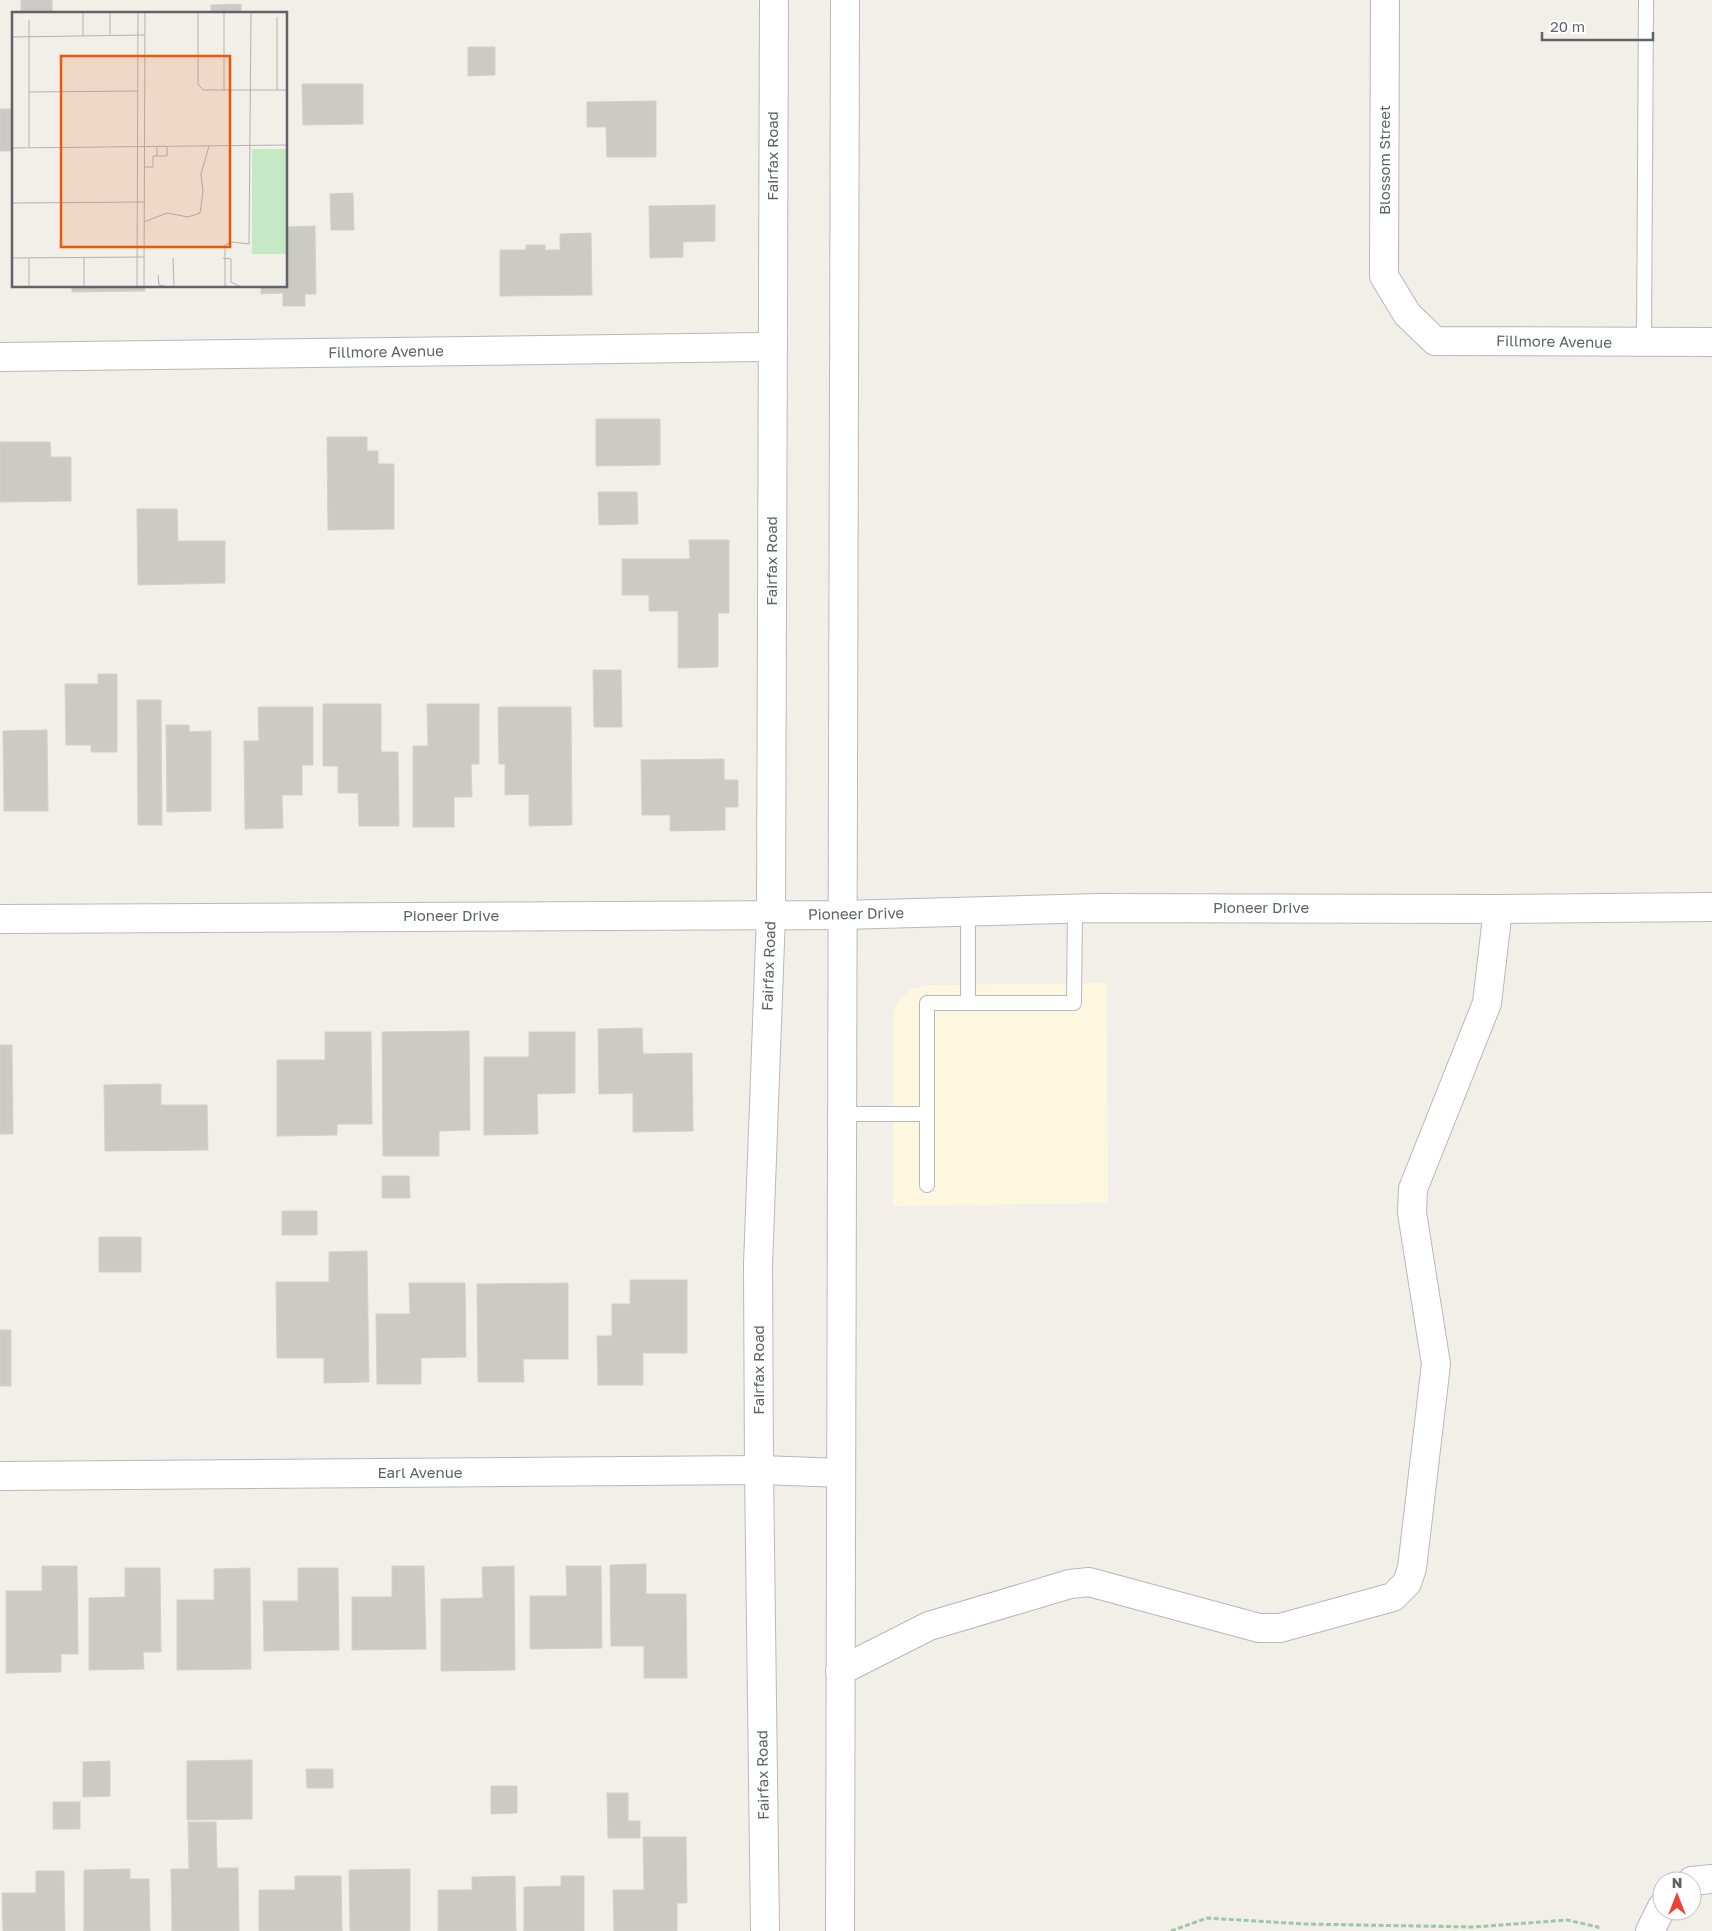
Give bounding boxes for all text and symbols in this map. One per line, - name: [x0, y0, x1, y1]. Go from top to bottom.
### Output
- scale bar: [1542, 10, 1653, 42]
- inset map: [12, 12, 288, 288]
- text: 20 m: [1550, 17, 1585, 35]
- street label: Blossom Street: [1375, 105, 1393, 215]
- street label: Fairfax Road: [763, 111, 781, 201]
- street label: Fillmore Avenue: [1496, 331, 1612, 351]
- street label: Fillmore Avenue: [328, 341, 444, 361]
- street label: Fairfax Road: [762, 516, 780, 606]
- street label: Pioneer Drive: [1213, 898, 1309, 916]
- street label: Pioneer Drive: [808, 903, 905, 923]
- street label: Pioneer Drive: [403, 906, 499, 924]
- street label: Fairfax Road: [757, 921, 779, 1011]
- street label: Fairfax Road: [749, 1325, 767, 1415]
- street label: Earl Avenue: [378, 1463, 463, 1481]
- street label: Fairfax Road: [752, 1730, 772, 1820]
- north arrow: [1652, 1871, 1702, 1921]
- text: N: [1672, 1874, 1682, 1891]

